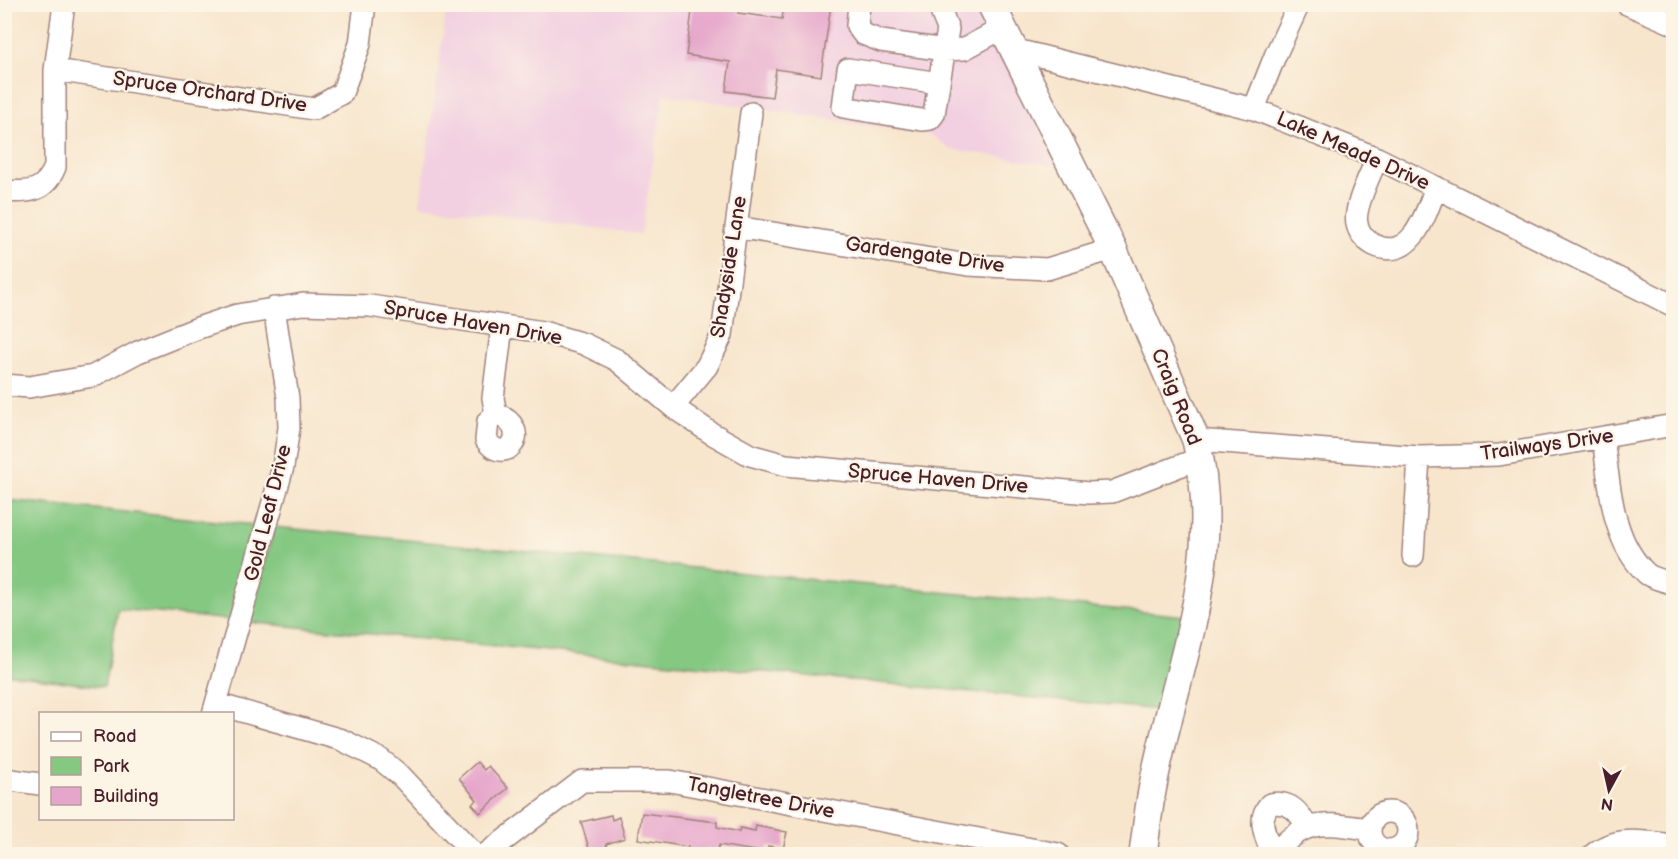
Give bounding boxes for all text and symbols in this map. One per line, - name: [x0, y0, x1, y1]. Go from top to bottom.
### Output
- street label: Spruce Orchard Drive: [111, 66, 309, 118]
- street label: Lake Meade Drive: [1273, 106, 1433, 196]
- street label: Shadyside Lane: [706, 194, 752, 340]
- street label: Gardengate Drive: [844, 232, 1006, 278]
- street label: Spruce Haven Drive: [382, 295, 564, 351]
- street label: Craig Road: [1146, 345, 1206, 449]
- street label: Trailways Drive: [1479, 424, 1615, 466]
- street label: Gold Leaf Drive: [239, 442, 297, 584]
- street label: Spruce Haven Drive: [847, 459, 1029, 499]
- legend: [39, 712, 234, 820]
- text: Road: [93, 726, 137, 747]
- text: Park: [93, 756, 129, 777]
- north arrow: [1579, 760, 1639, 820]
- street label: Tangletree Drive: [685, 772, 837, 824]
- text: Building: [93, 786, 159, 807]
- text: N: [1600, 793, 1614, 814]

